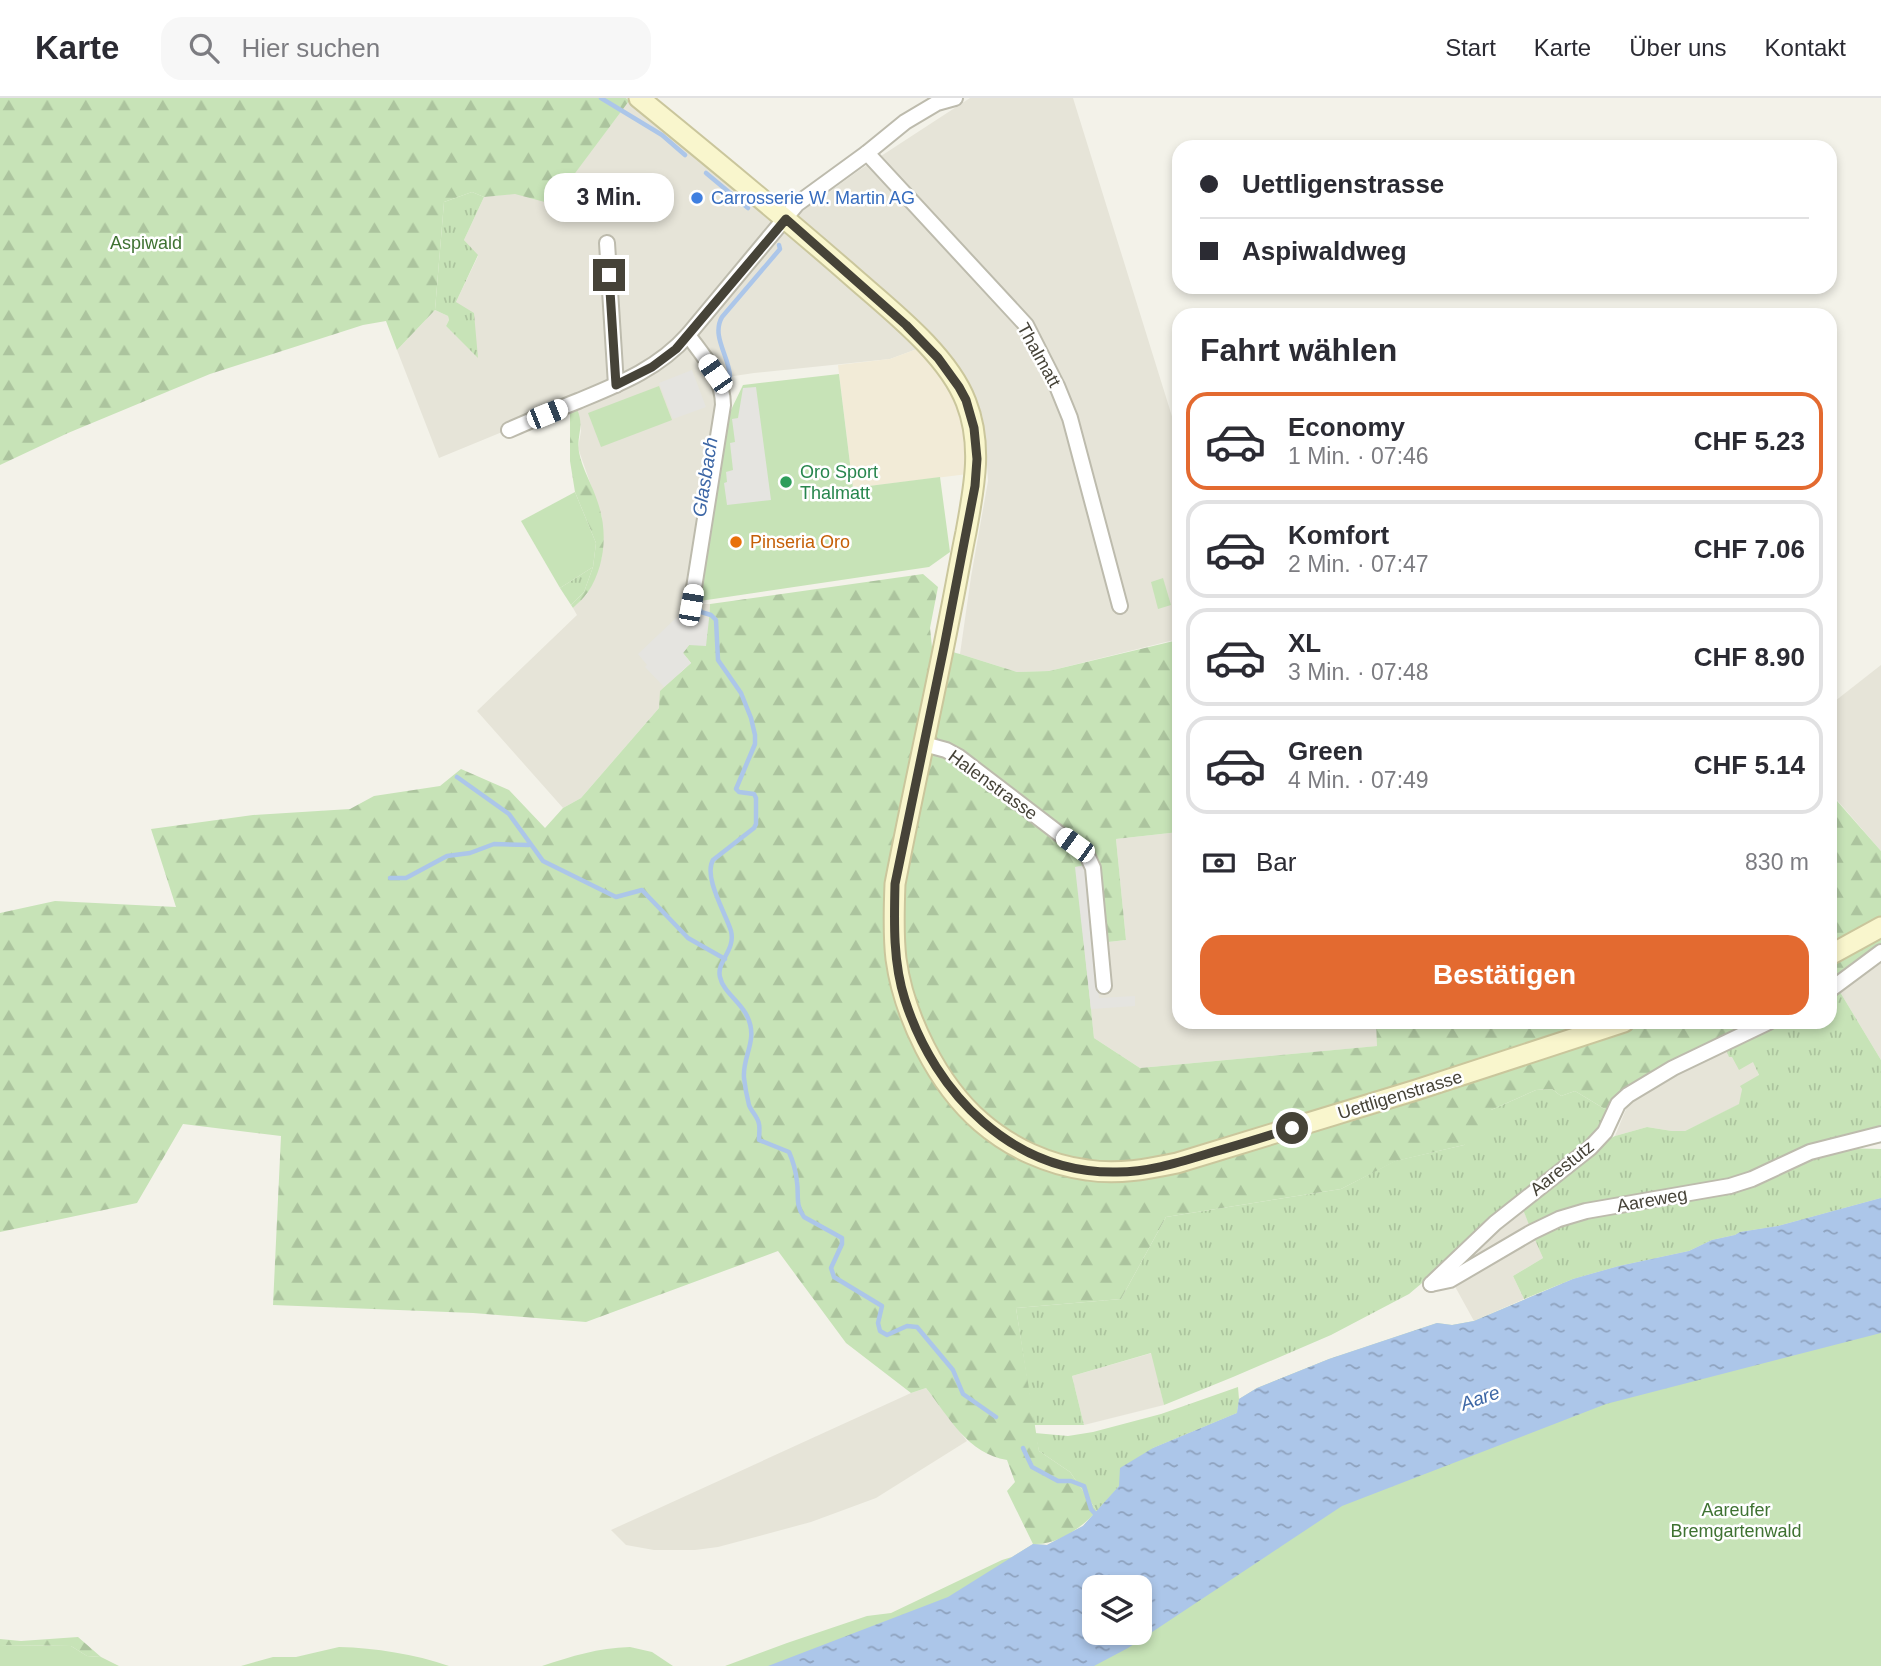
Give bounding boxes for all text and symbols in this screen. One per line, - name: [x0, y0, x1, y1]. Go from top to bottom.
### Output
- search box: [161, 17, 651, 80]
- text: Karte: [35, 29, 119, 66]
- icon: search: [185, 29, 223, 67]
- text: Hier suchen: [241, 33, 380, 63]
- text: Start: [1445, 34, 1496, 61]
- text: Karte: [1534, 34, 1591, 61]
- text: Über uns: [1629, 34, 1727, 61]
- text: Kontakt: [1765, 34, 1846, 61]
- text: Uettligenstrasse: [1242, 169, 1444, 199]
- callout: 3 Min.: [544, 174, 674, 222]
- text: 3 Min.: [576, 184, 642, 210]
- place label: Carrosserie W. Martin AG: [711, 188, 915, 208]
- marker: Carrosserie W. Martin AG: [689, 190, 705, 206]
- park label: Aspiwald: [110, 233, 182, 253]
- text: Aspiwaldweg: [1242, 236, 1407, 266]
- route end: [593, 259, 625, 291]
- street label: Thalmatt: [1013, 320, 1065, 390]
- text: Fahrt wählen: [1200, 332, 1397, 368]
- car: [695, 351, 736, 397]
- car: [524, 396, 571, 432]
- icon: car: [1204, 410, 1267, 473]
- text: Economy: [1288, 412, 1405, 442]
- text: CHF 5.23: [1694, 426, 1805, 456]
- water label: Glasbach: [688, 436, 722, 518]
- text: 1 Min. · 07:46: [1288, 443, 1429, 469]
- place label: Oro Sport Thalmatt: [800, 462, 878, 503]
- marker: Oro Sport Thalmatt: [778, 474, 794, 490]
- icon: car: [1204, 518, 1267, 581]
- text: Komfort: [1288, 520, 1389, 550]
- place label: Pinseria Oro: [750, 532, 850, 552]
- marker: Pinseria Oro: [728, 534, 744, 550]
- text: CHF 7.06: [1694, 534, 1805, 564]
- text: 2 Min. · 07:47: [1288, 551, 1429, 577]
- car: [678, 582, 705, 628]
- icon: car: [1204, 626, 1267, 689]
- text: XL: [1288, 628, 1321, 658]
- text: CHF 8.90: [1694, 642, 1805, 672]
- text: 3 Min. · 07:48: [1288, 659, 1429, 685]
- icon: car: [1204, 734, 1267, 797]
- text: Green: [1288, 736, 1363, 766]
- street label: Halenstrasse: [945, 746, 1041, 824]
- text: CHF 5.14: [1694, 750, 1805, 780]
- text: 4 Min. · 07:49: [1288, 767, 1429, 793]
- car: [1052, 824, 1099, 866]
- icon: cash: [1200, 844, 1238, 882]
- text: Bar: [1256, 847, 1296, 877]
- text: 830 m: [1745, 849, 1809, 875]
- button: Bestätigen: [1200, 935, 1809, 1015]
- street label: Uettligenstrasse: [1335, 1067, 1465, 1123]
- route start: [1276, 1112, 1308, 1144]
- street label: Aarestutz: [1526, 1136, 1598, 1200]
- street label: Aareweg: [1615, 1184, 1689, 1216]
- water label: Aare: [1457, 1382, 1502, 1415]
- park label: Aareufer Bremgartenwald: [1670, 1500, 1802, 1541]
- map controls: [1082, 1575, 1152, 1645]
- button: layers: [1082, 1575, 1152, 1645]

